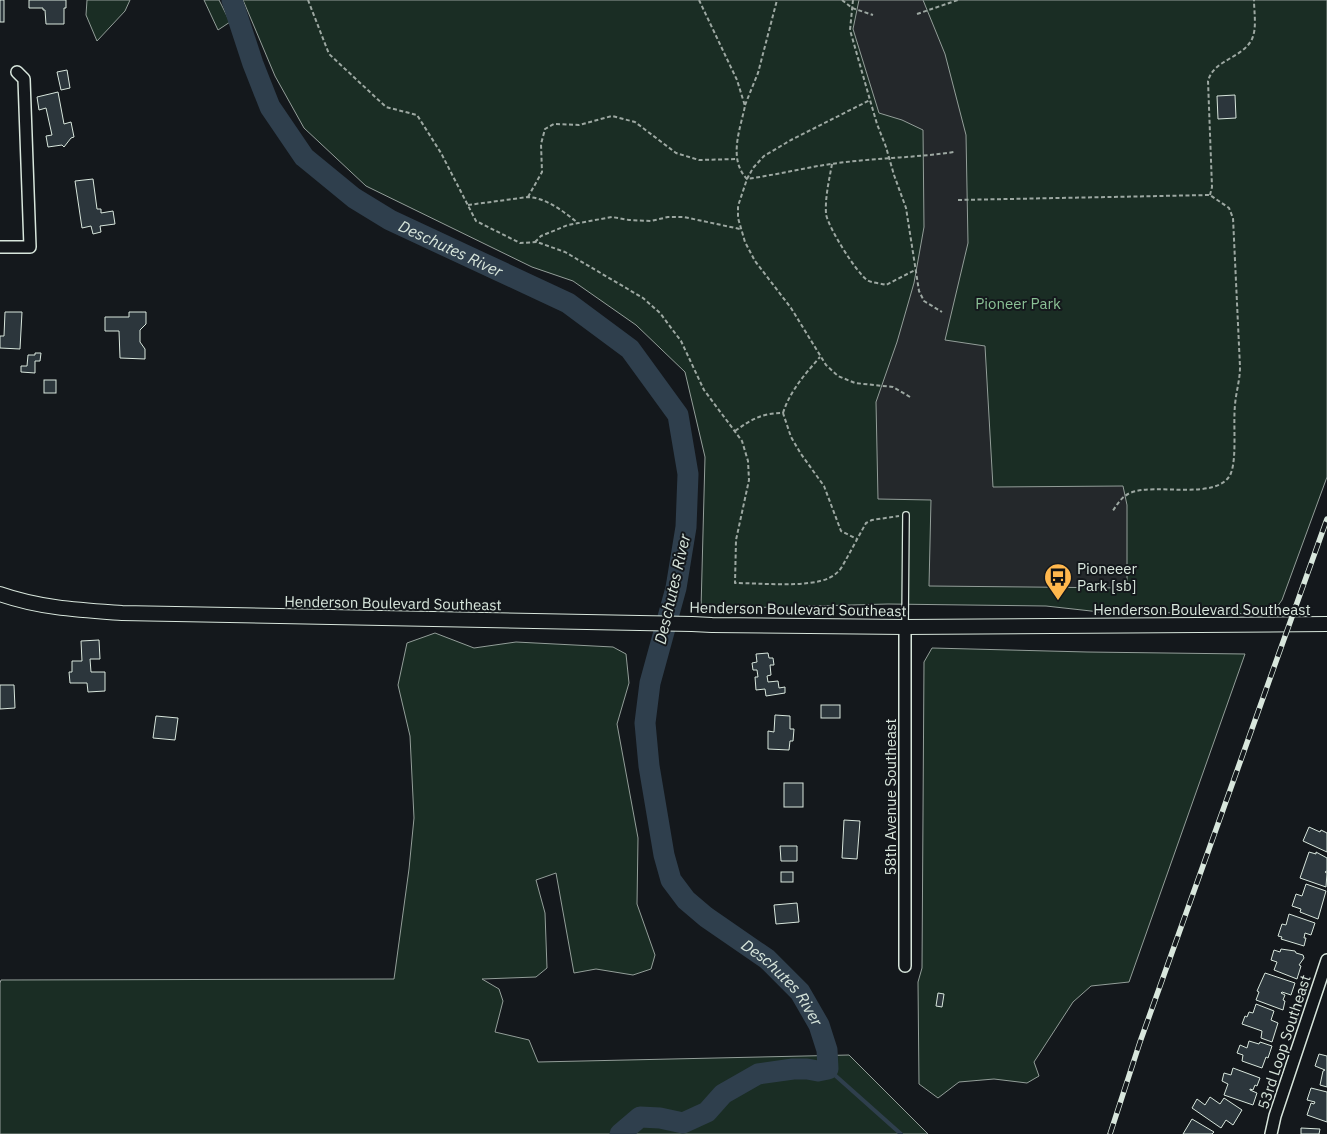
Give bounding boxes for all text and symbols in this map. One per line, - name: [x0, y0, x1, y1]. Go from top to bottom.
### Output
- water label: Deschutes River: [396, 216, 507, 282]
- park label: Pioneer Park: [975, 294, 1061, 313]
- water label: Deschutes River: [650, 531, 695, 646]
- place label: Pioneeer Park [sb]: [1077, 559, 1137, 595]
- bus stop icon: Pioneeer Park [sb]: [1043, 562, 1073, 601]
- street label: Henderson Boulevard Southeast: [284, 592, 502, 614]
- street label: Henderson Boulevard Southeast: [689, 598, 907, 620]
- street label: Henderson Boulevard Southeast: [1093, 600, 1311, 619]
- street label: 58th Avenue Southeast: [881, 718, 900, 876]
- water label: Deschutes River: [738, 935, 828, 1030]
- street label: 53rd Loop Southeast: [1253, 972, 1315, 1112]

